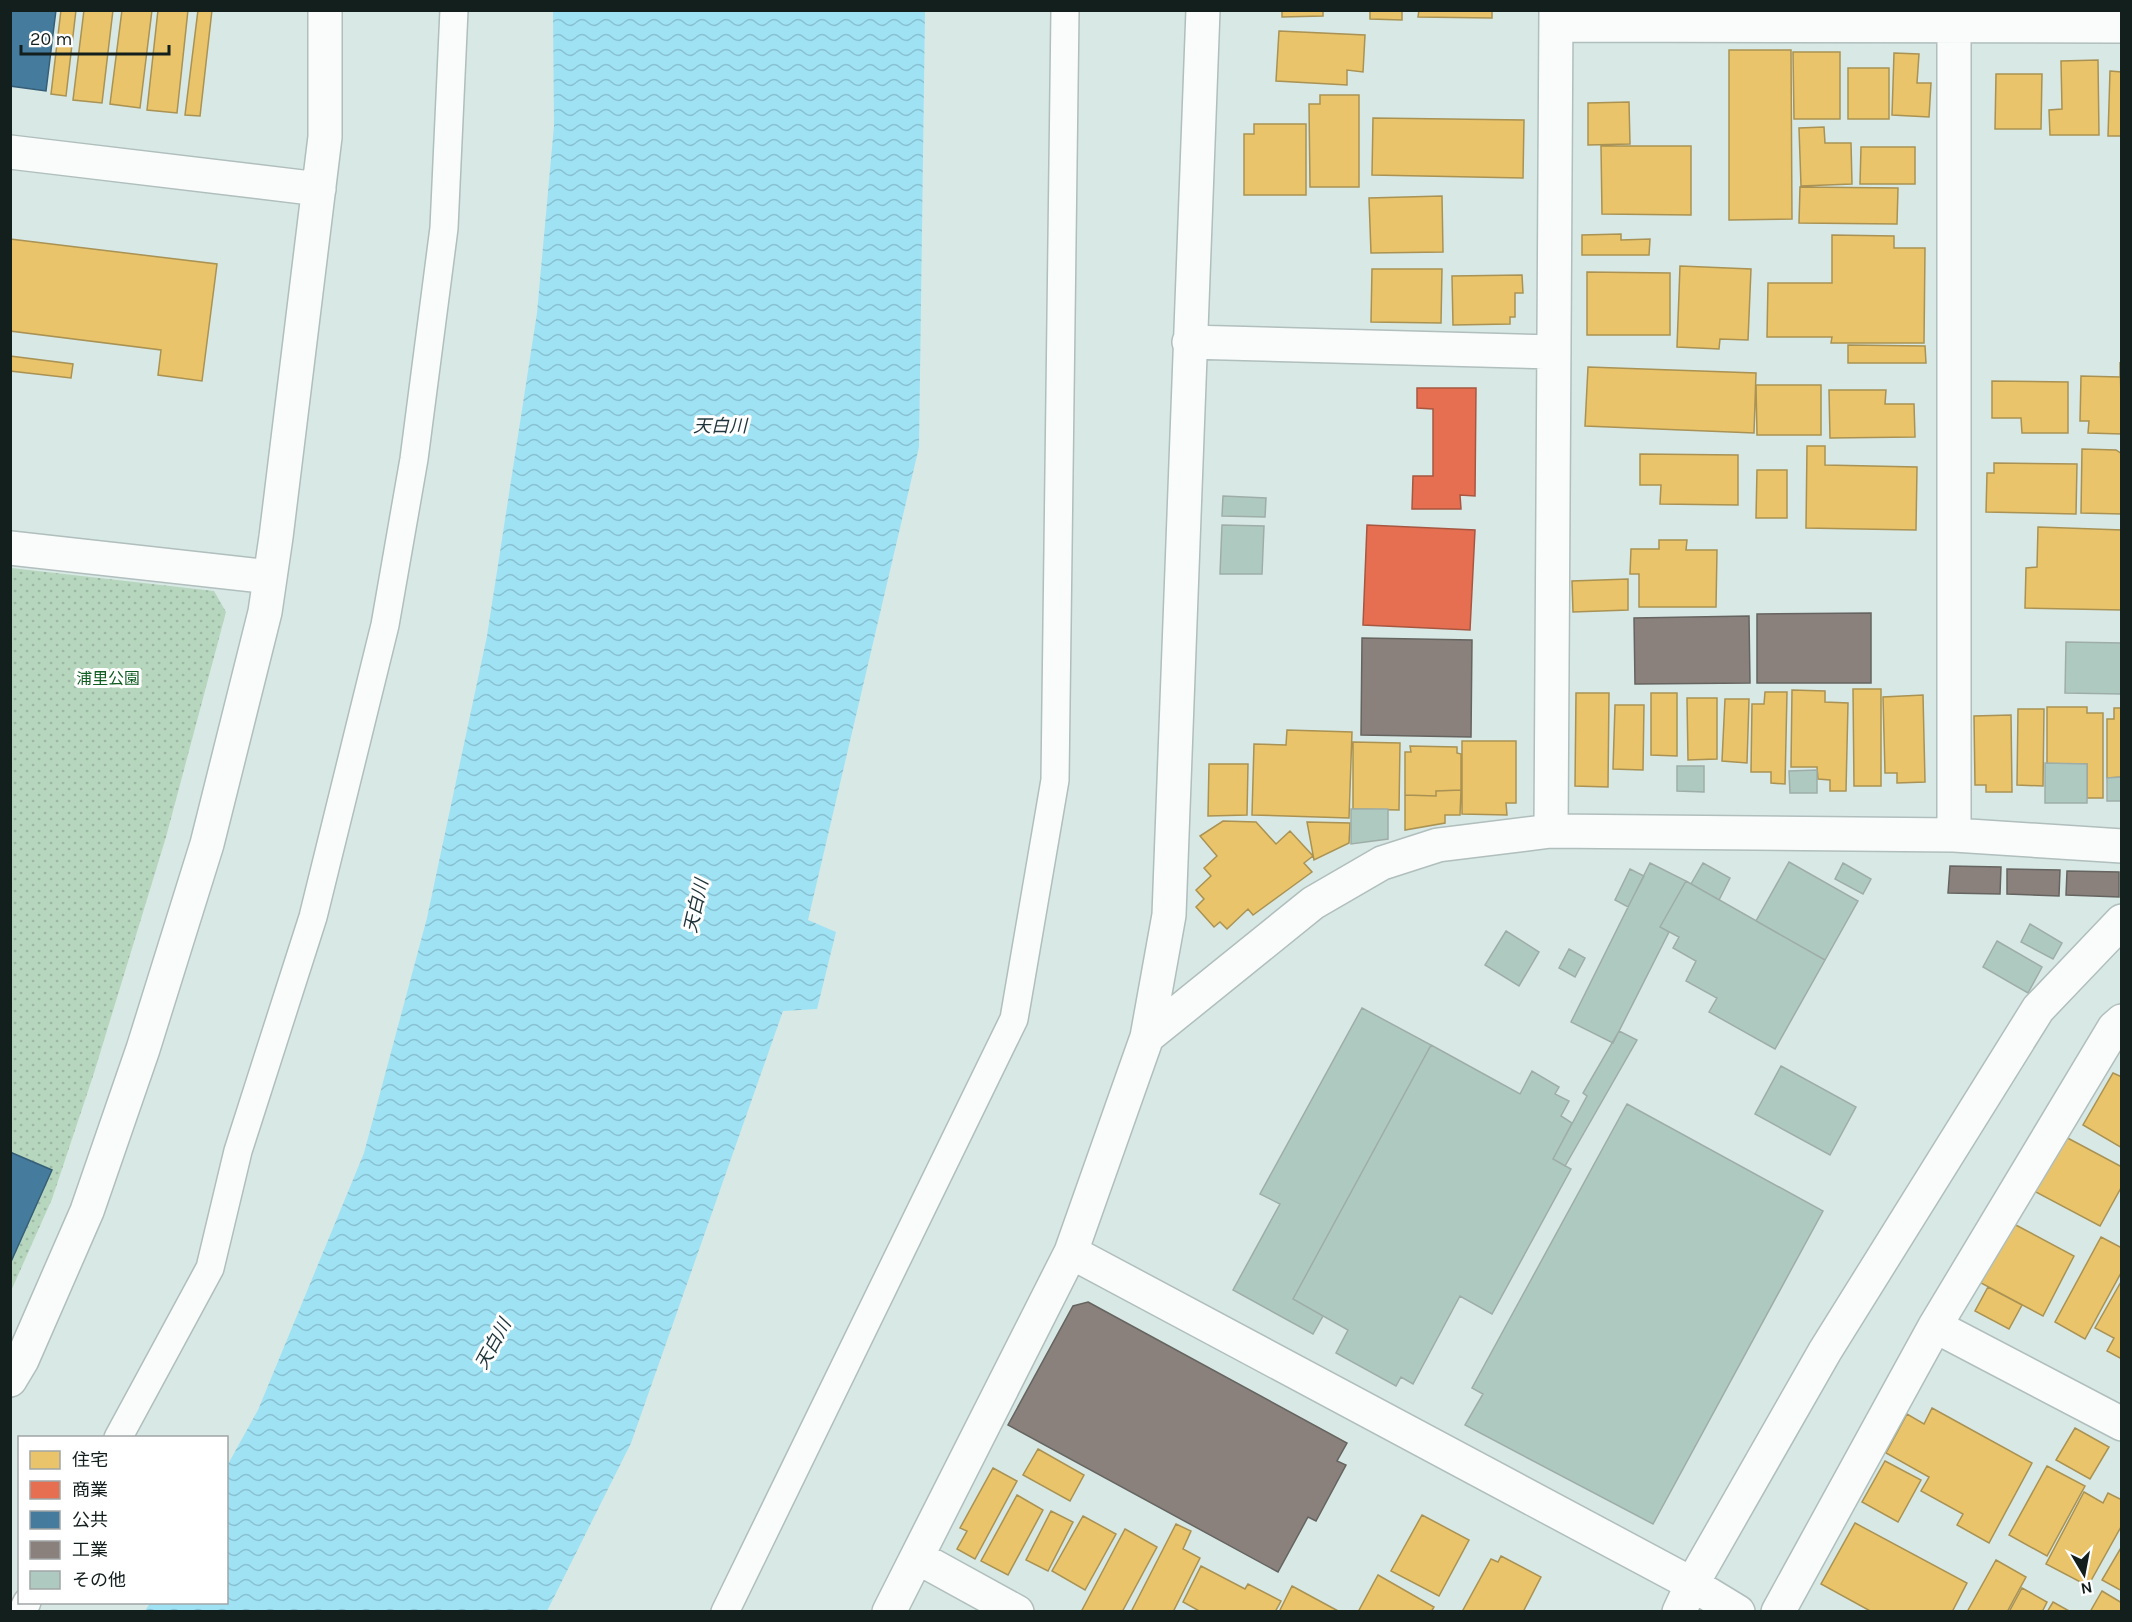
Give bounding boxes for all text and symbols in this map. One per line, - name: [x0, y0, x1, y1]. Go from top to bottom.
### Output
- scale bar: [21, 18, 170, 56]
- text: 20 m: [30, 28, 72, 50]
- water label: 天白川: [693, 415, 749, 437]
- park label: 浦里公園: [76, 669, 140, 688]
- water label: 天白川: [679, 875, 713, 935]
- water label: 天白川: [470, 1313, 517, 1373]
- legend: [18, 1436, 228, 1604]
- text: 住宅: [72, 1449, 108, 1471]
- text: 商業: [72, 1479, 108, 1501]
- text: 公共: [72, 1509, 108, 1531]
- text: 工業: [72, 1539, 108, 1561]
- north arrow: [2054, 1544, 2114, 1604]
- text: その他: [72, 1569, 126, 1591]
- text: N: [2079, 1578, 2094, 1599]

